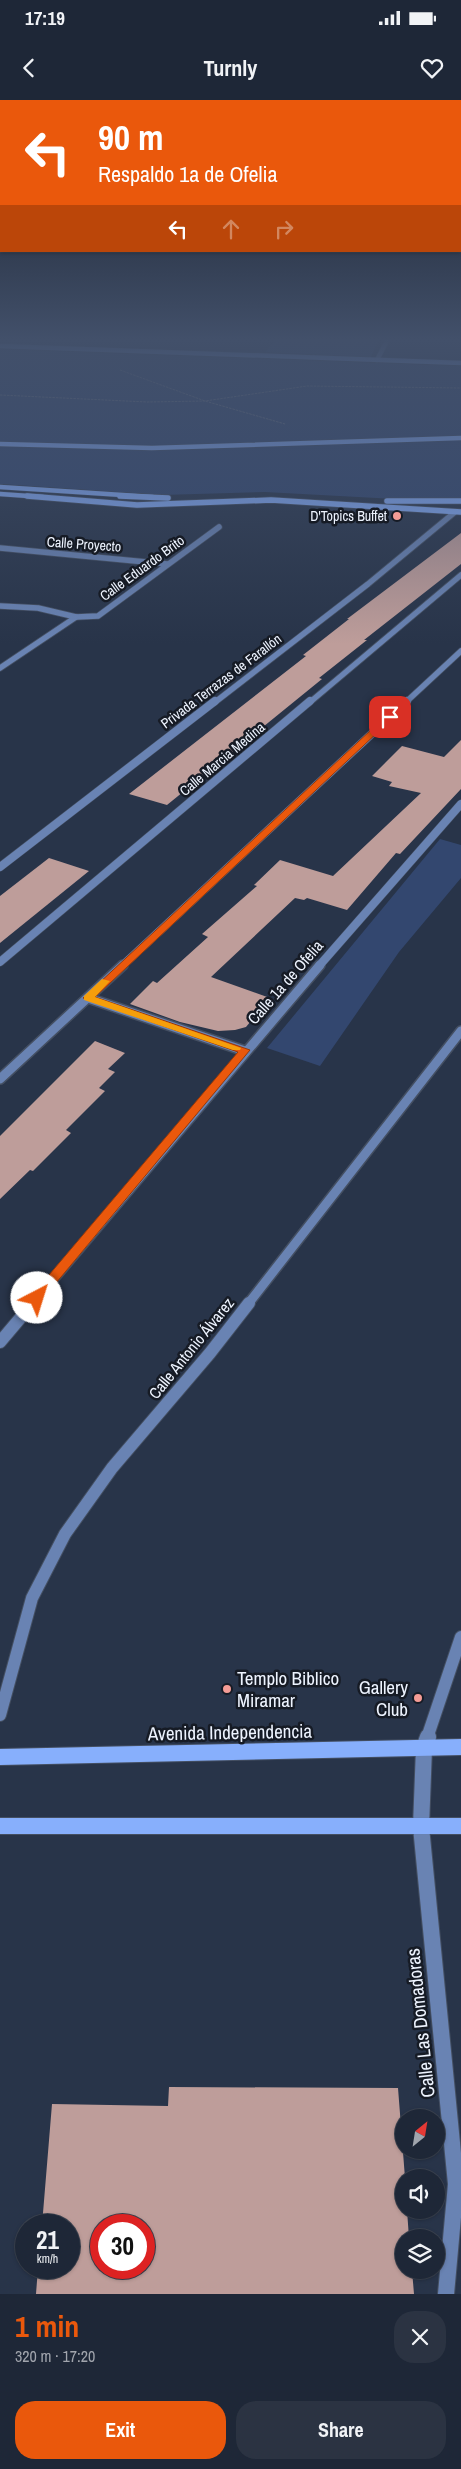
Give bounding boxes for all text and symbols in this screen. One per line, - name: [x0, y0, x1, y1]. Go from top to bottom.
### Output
- text: 17:19: [25, 5, 65, 31]
- text: Turnly: [204, 53, 257, 83]
- icon: back: [15, 54, 43, 82]
- icon: heart: [418, 54, 446, 82]
- text: 90 m: [98, 114, 163, 161]
- icon: left: [15, 120, 80, 185]
- text: Respaldo 1a de Ofelia: [98, 159, 278, 189]
- icon: left: [164, 215, 192, 243]
- icon: ahead: [217, 215, 245, 243]
- icon: right: [270, 215, 298, 243]
- place label: D'Topics Buffet: [310, 507, 387, 525]
- marker: D'Topics Buffet: [391, 510, 403, 522]
- street label: Calle Eduardo Brito: [96, 531, 188, 605]
- street label: Calle Proyecto: [46, 532, 122, 556]
- street label: Privada Terrazas de Farallón: [157, 630, 285, 732]
- pin: [369, 696, 411, 738]
- icon: arrive: [376, 703, 404, 731]
- street label: Calle Marcia Medina: [176, 718, 269, 800]
- street label: Calle 1a de Ofelia: [242, 935, 328, 1029]
- position arrow: [10, 1271, 62, 1323]
- street label: Calle Antonio Álvarez: [143, 1292, 239, 1403]
- place label: Templo Biblico Miramar: [237, 1665, 339, 1713]
- place label: Gallery Club: [359, 1674, 408, 1722]
- marker: Templo Biblico Miramar: [221, 1683, 233, 1695]
- marker: Gallery Club: [412, 1692, 424, 1704]
- street label: Avenida Independencia: [147, 1718, 313, 1746]
- street label: Calle Las Domadoras: [399, 1947, 441, 2099]
- north arrow: [395, 2109, 445, 2159]
- map controls: [395, 2109, 445, 2279]
- button: sound: [395, 2169, 445, 2219]
- speed limit sign: 30: [90, 2214, 155, 2279]
- text: 21: [36, 2223, 59, 2257]
- button: layers: [395, 2229, 445, 2279]
- text: km/h: [37, 2251, 58, 2267]
- text: 1 min: [15, 2306, 79, 2346]
- button: close: [394, 2311, 446, 2363]
- text: 320 m · 17:20: [15, 2345, 95, 2367]
- button: Exit: [15, 2401, 226, 2459]
- button: Share: [236, 2401, 446, 2459]

